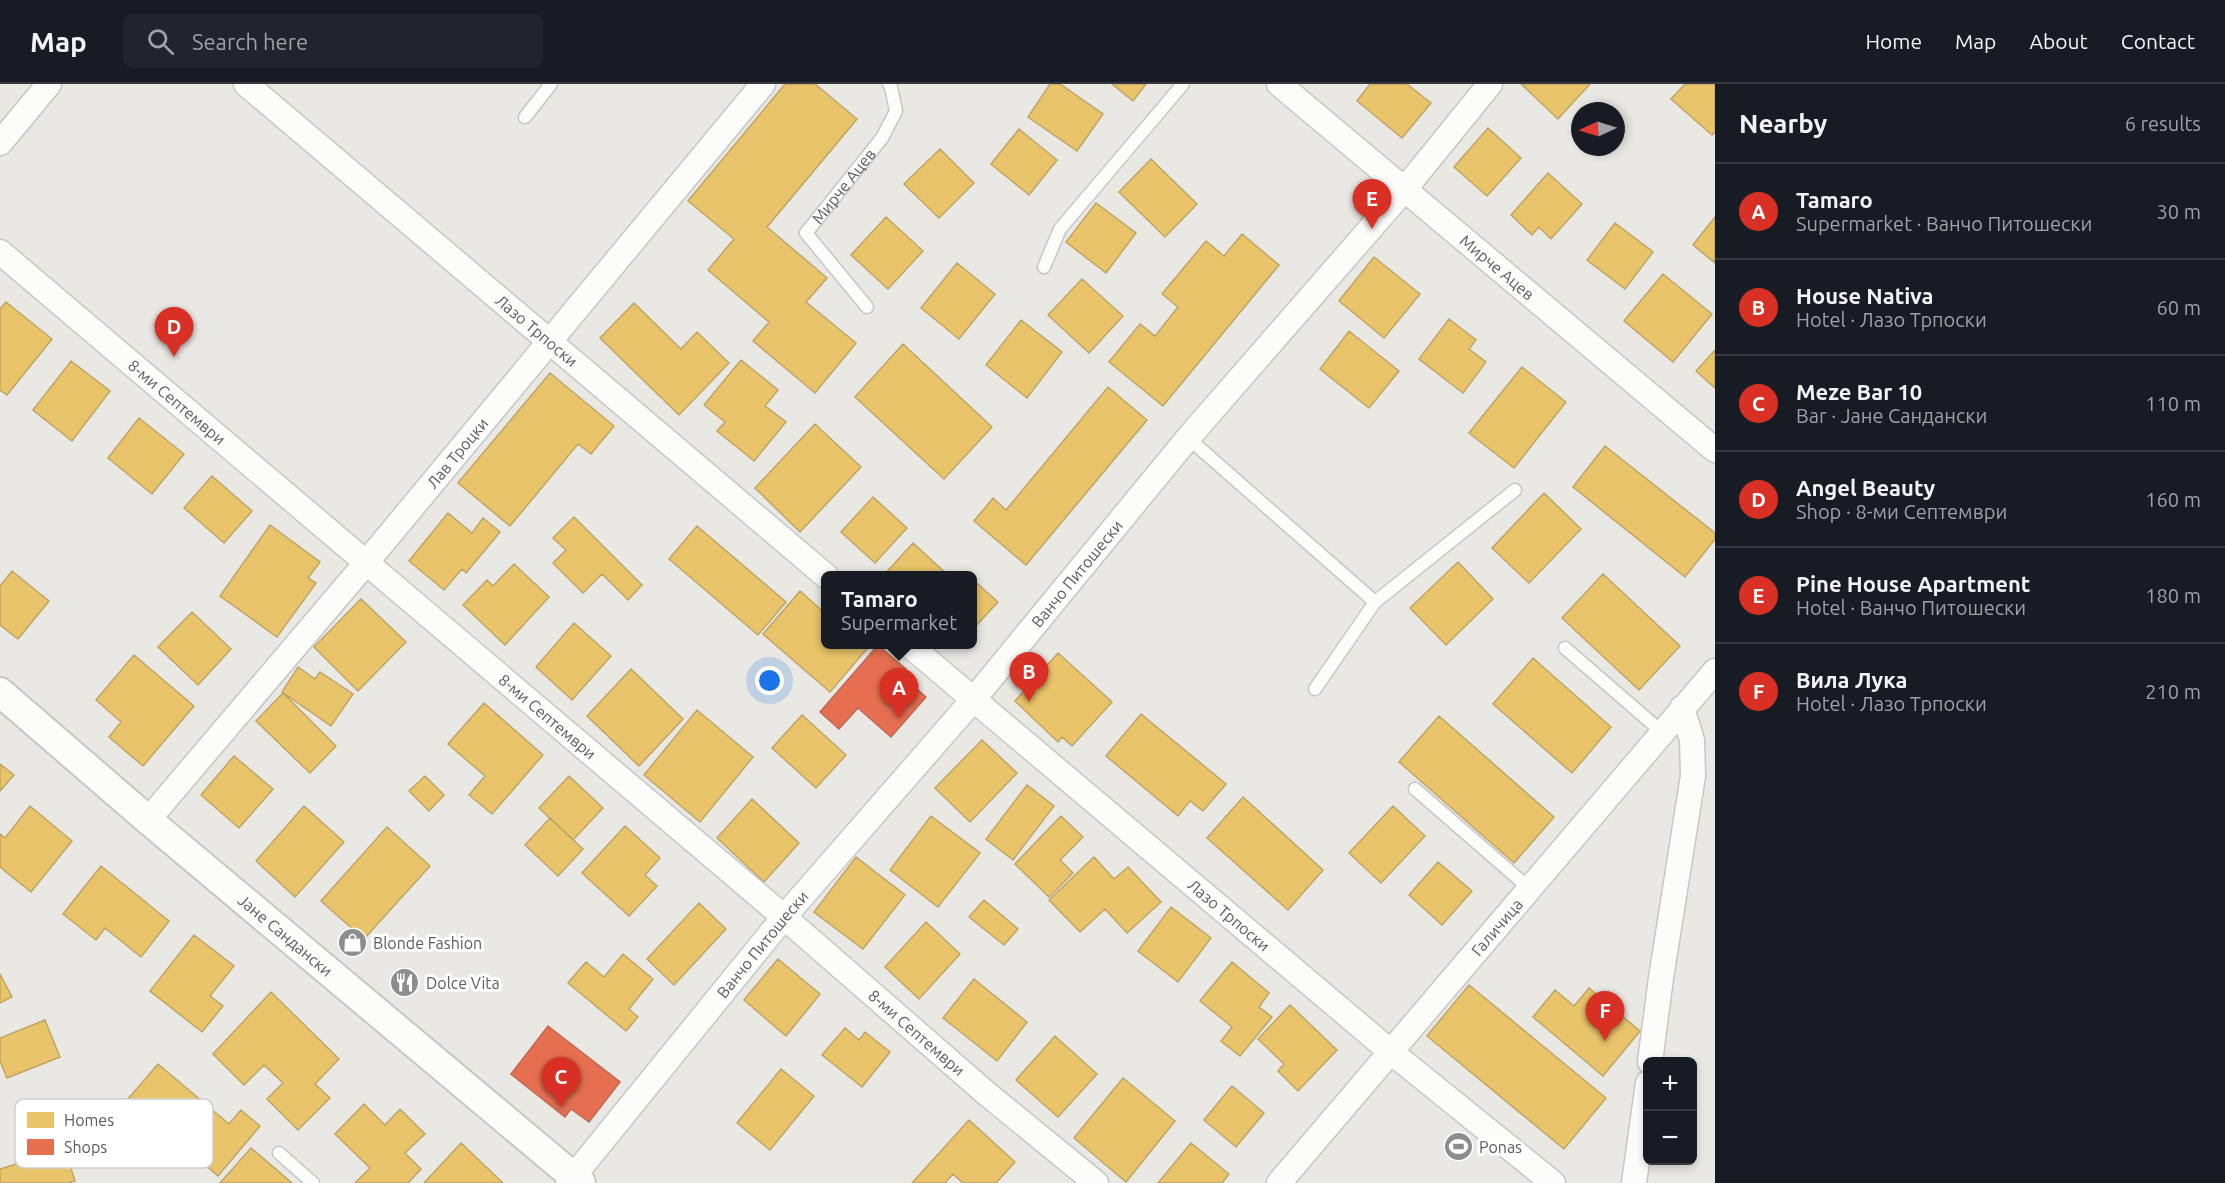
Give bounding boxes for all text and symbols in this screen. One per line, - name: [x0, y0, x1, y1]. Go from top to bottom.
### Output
- search box: [123, 14, 543, 68]
- icon: search: [144, 25, 177, 58]
- text: Map: [30, 26, 87, 57]
- text: Search here: [192, 29, 308, 54]
- text: Home: [1865, 29, 1922, 53]
- text: Map: [1955, 29, 1996, 53]
- text: About: [2029, 29, 2088, 53]
- text: Contact: [2121, 29, 2195, 53]
- north arrow: [1571, 102, 1625, 156]
- text: Nearby: [1739, 109, 1827, 138]
- text: 6 results: [2125, 112, 2201, 135]
- street label: Мирче Ацев: [808, 145, 879, 227]
- pin: E: [1352, 180, 1392, 229]
- text: Tamaro: [1796, 187, 1873, 212]
- text: A: [1751, 200, 1766, 223]
- text: 30 m: [2157, 200, 2201, 223]
- text: Supermarket · Ванчо Питошески: [1796, 212, 2092, 235]
- street label: Мирче Ацев: [1457, 231, 1538, 303]
- text: House Nativa: [1796, 283, 1934, 308]
- street label: Лазо Трпоски: [492, 291, 581, 370]
- text: B: [1752, 296, 1765, 319]
- text: 60 m: [2157, 296, 2201, 319]
- pin: D: [154, 308, 194, 357]
- text: Hotel · Лазо Трпоски: [1796, 308, 1987, 331]
- street label: 8-ми Септември: [125, 356, 229, 448]
- text: Meze Bar 10: [1796, 379, 1922, 404]
- text: C: [1752, 392, 1765, 415]
- text: 110 m: [2145, 392, 2201, 415]
- text: Bar · Јане Сандански: [1796, 404, 1987, 427]
- street label: Лав Троцки: [423, 414, 492, 492]
- text: Angel Beauty: [1796, 475, 1935, 500]
- text: D: [1751, 488, 1766, 511]
- text: 160 m: [2145, 488, 2201, 511]
- text: Shop · 8-ми Септември: [1796, 500, 2007, 523]
- street label: Ванчо Питошески: [1028, 516, 1126, 631]
- popup: [821, 571, 977, 649]
- text: Pine House Apartment: [1796, 571, 2030, 596]
- text: E: [1753, 584, 1764, 607]
- text: 180 m: [2145, 584, 2201, 607]
- text: Tamaro: [841, 586, 918, 611]
- text: Hotel · Ванчо Питошески: [1796, 596, 2026, 619]
- text: Supermarket: [841, 611, 957, 634]
- pin: B: [1010, 652, 1048, 702]
- your location: [755, 666, 784, 695]
- text: Вила Лука: [1796, 667, 1908, 692]
- pin: A: [880, 668, 918, 718]
- street label: 8-ми Септември: [495, 670, 600, 763]
- text: F: [1753, 680, 1764, 703]
- text: 210 m: [2145, 680, 2201, 703]
- text: Hotel · Лазо Трпоски: [1796, 692, 1987, 715]
- street label: Лазо Трпоски: [1184, 875, 1273, 955]
- street label: Ванчо Питошески: [713, 887, 812, 1001]
- street label: Јане Сандански: [235, 891, 336, 980]
- street label: Галичица: [1468, 895, 1526, 959]
- shop icon: Blonde Fashion: [336, 927, 368, 959]
- place label: Blonde Fashion: [373, 934, 482, 952]
- restaurant icon: Dolce Vita: [389, 967, 421, 999]
- place label: Dolce Vita: [426, 974, 500, 992]
- street label: 8-ми Септември: [865, 986, 968, 1079]
- pin: F: [1586, 992, 1624, 1041]
- map controls: [1643, 1057, 1697, 1165]
- button: +: [1643, 1057, 1697, 1111]
- pin: C: [542, 1058, 580, 1107]
- legend: [15, 1099, 213, 1168]
- text: Homes: [64, 1111, 114, 1129]
- button: −: [1643, 1111, 1697, 1165]
- sports icon: Ponas: [1442, 1131, 1474, 1163]
- text: Shops: [64, 1138, 107, 1156]
- place label: Ponas: [1479, 1138, 1522, 1156]

